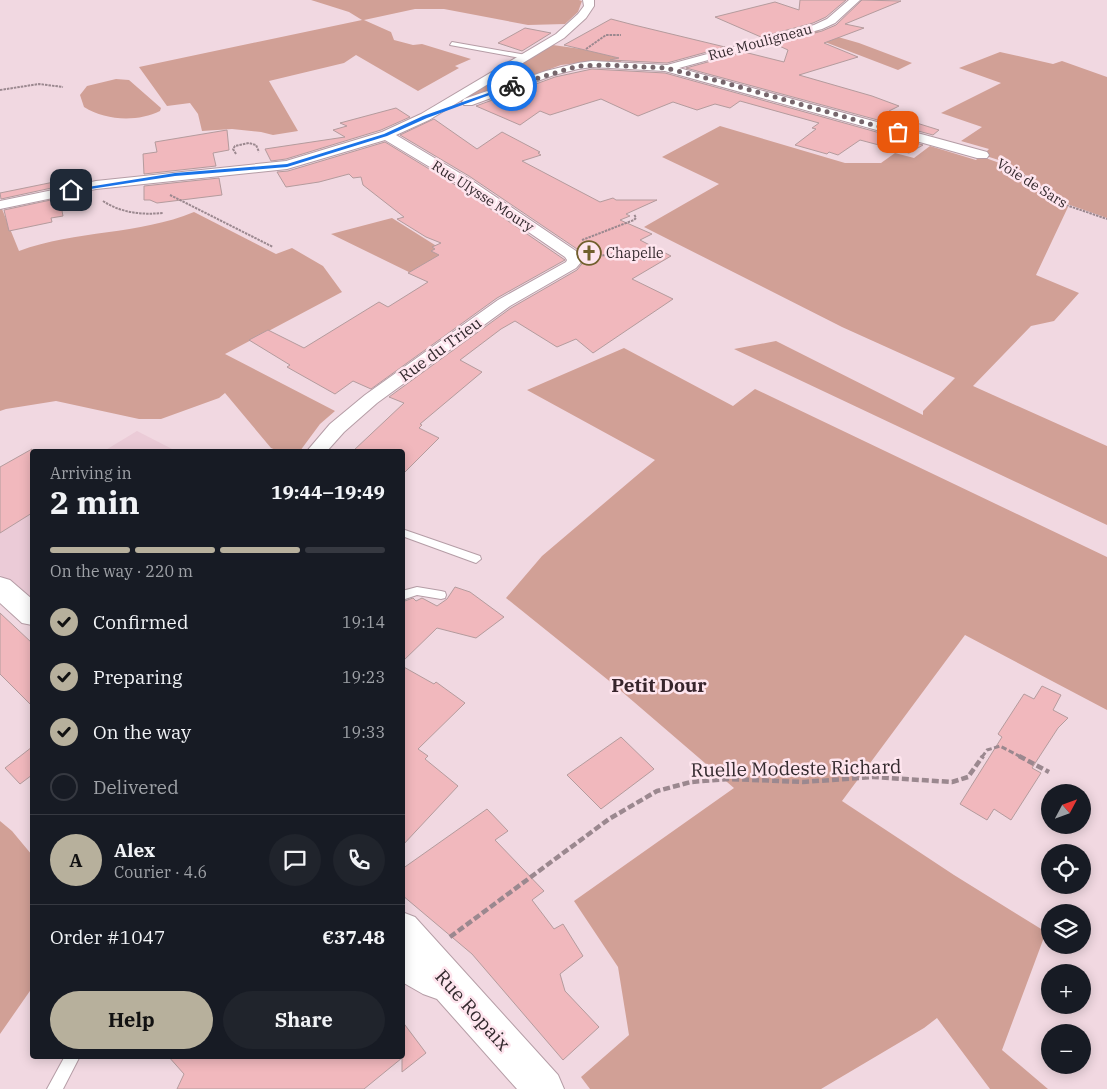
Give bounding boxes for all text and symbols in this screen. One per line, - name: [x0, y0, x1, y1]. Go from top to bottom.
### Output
- street label: Rue Mouligneau: [706, 19, 814, 64]
- courier: [487, 61, 537, 111]
- icon: bike: [498, 72, 526, 100]
- pin: [877, 111, 919, 153]
- icon: bag: [884, 118, 912, 146]
- street label: Voie de Sars: [993, 154, 1071, 212]
- street label: Rue Ulysse Moury: [429, 156, 538, 236]
- pin: [50, 169, 92, 211]
- icon: home: [57, 176, 85, 204]
- church icon: Chapelle: [576, 240, 602, 266]
- place label: Chapelle: [606, 244, 664, 262]
- street label: Rue du Trieu: [395, 312, 485, 386]
- text: Arriving in: [50, 463, 132, 483]
- text: 19:44–19:49: [271, 480, 385, 504]
- text: 2 min: [50, 481, 140, 523]
- text: On the way · 220 m: [50, 561, 193, 581]
- icon: check: [50, 608, 78, 636]
- text: Confirmed: [93, 610, 188, 634]
- text: 19:14: [342, 612, 385, 632]
- icon: check: [50, 663, 78, 691]
- text: Preparing: [93, 665, 182, 689]
- text: 19:23: [342, 667, 385, 687]
- district label: Petit Dour: [611, 673, 707, 697]
- icon: check: [50, 718, 78, 746]
- text: On the way: [93, 720, 191, 744]
- text: 19:33: [342, 722, 385, 742]
- street label: Ruelle Modeste Richard: [690, 754, 902, 782]
- text: Delivered: [93, 775, 179, 799]
- north arrow: [1041, 784, 1091, 834]
- map controls: [1041, 784, 1091, 1074]
- button: chat: [269, 834, 321, 886]
- button: phone: [333, 834, 385, 886]
- text: Alex: [114, 838, 155, 862]
- button: locate: [1041, 844, 1091, 894]
- text: A: [69, 848, 83, 872]
- text: Courier · 4.6: [114, 862, 207, 882]
- button: layers: [1041, 904, 1091, 954]
- text: Order #1047: [50, 925, 165, 949]
- text: €37.48: [322, 925, 385, 949]
- street label: Rue Ropaix: [430, 964, 516, 1056]
- button: +: [1041, 964, 1091, 1014]
- button: Help: [50, 991, 213, 1049]
- button: Share: [223, 991, 385, 1049]
- button: −: [1041, 1024, 1091, 1074]

